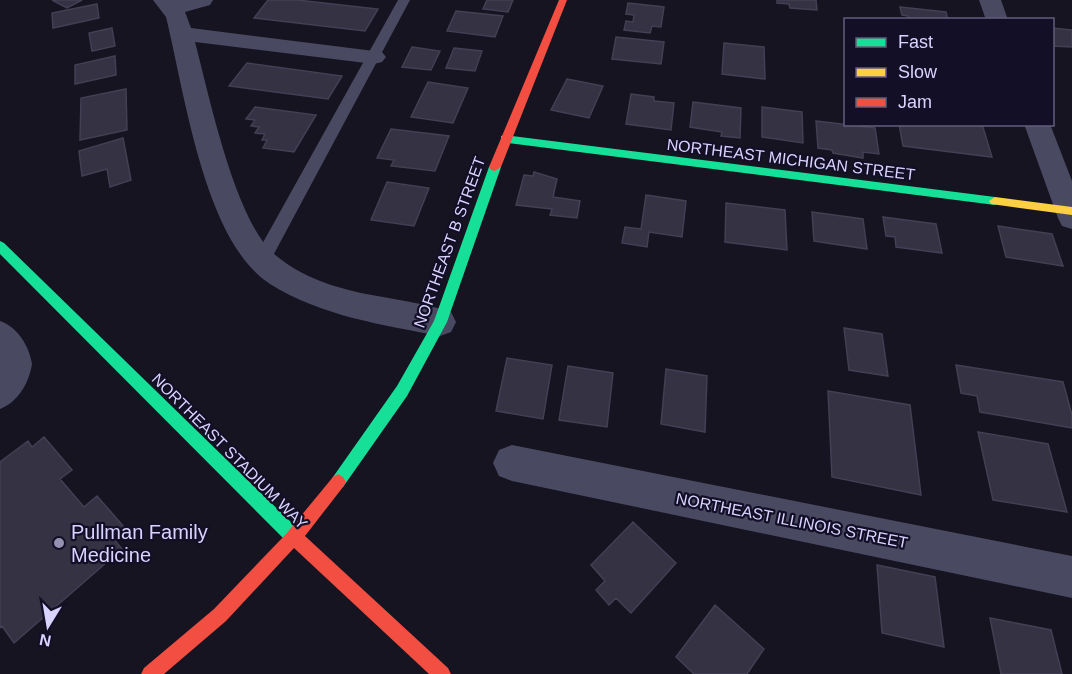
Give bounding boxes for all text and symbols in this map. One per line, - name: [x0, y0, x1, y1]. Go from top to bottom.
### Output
- legend: [844, 18, 1054, 126]
- text: Fast: [898, 32, 933, 52]
- text: Slow: [898, 62, 938, 82]
- text: Jam: [898, 92, 932, 112]
- street label: NORTHEAST MICHIGAN STREET: [666, 136, 916, 183]
- street label: NORTHEAST B STREET: [411, 154, 488, 330]
- street label: NORTHEAST STADIUM WAY: [149, 370, 311, 533]
- street label: NORTHEAST ILLINOIS STREET: [674, 490, 910, 551]
- place label: Pullman Family Medicine: [71, 521, 208, 566]
- marker: Pullman Family Medicine: [52, 536, 66, 550]
- north arrow: [18, 596, 78, 656]
- text: N: [38, 631, 53, 650]

